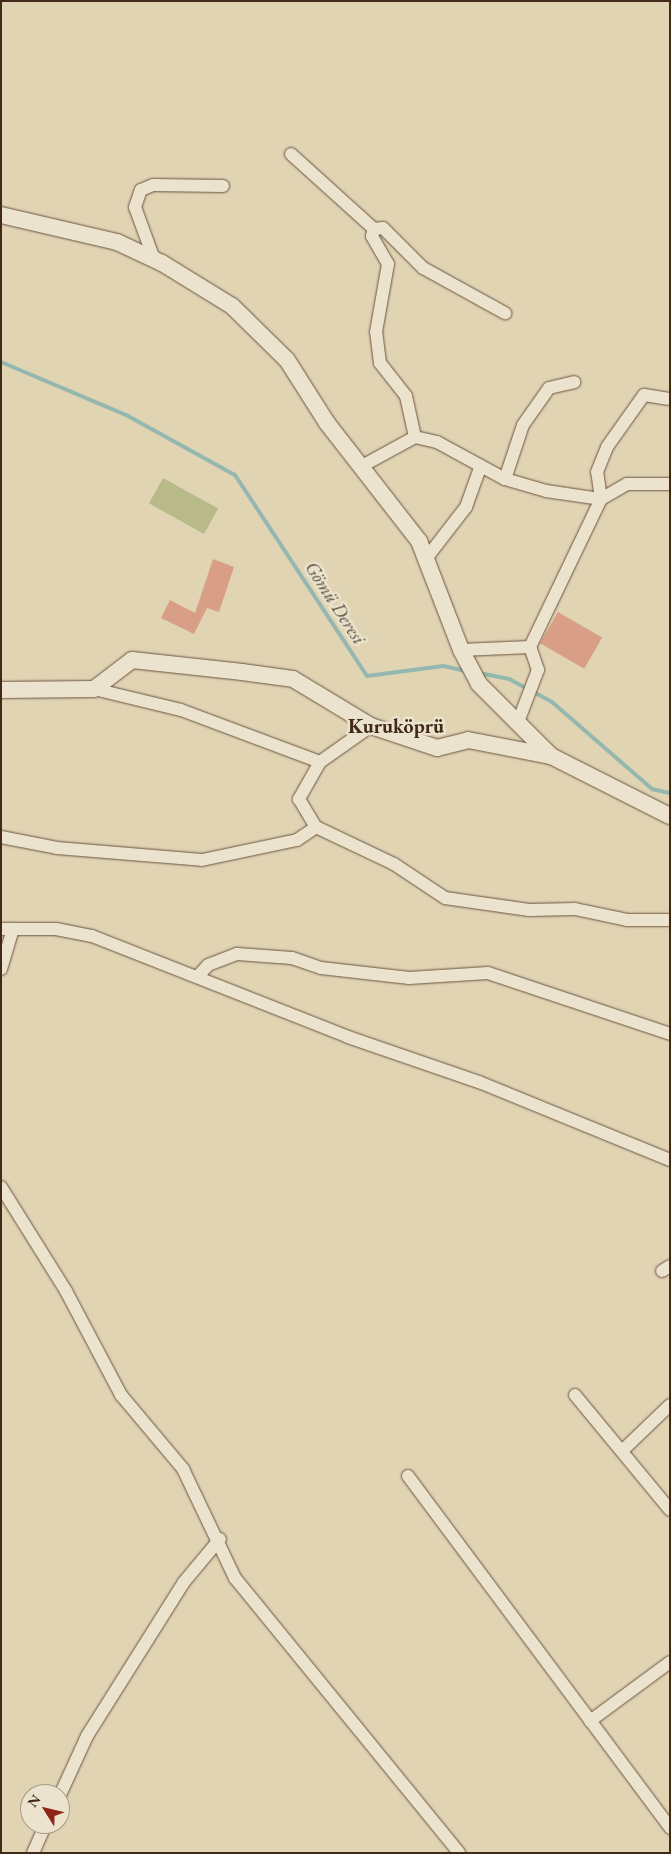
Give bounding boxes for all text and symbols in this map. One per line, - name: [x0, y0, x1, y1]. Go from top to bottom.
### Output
- water label: Gömü Deresi: [300, 557, 370, 649]
- district label: Kuruköprü: [348, 714, 444, 738]
- north arrow: [20, 1784, 70, 1834]
- text: N: [23, 1791, 44, 1811]

